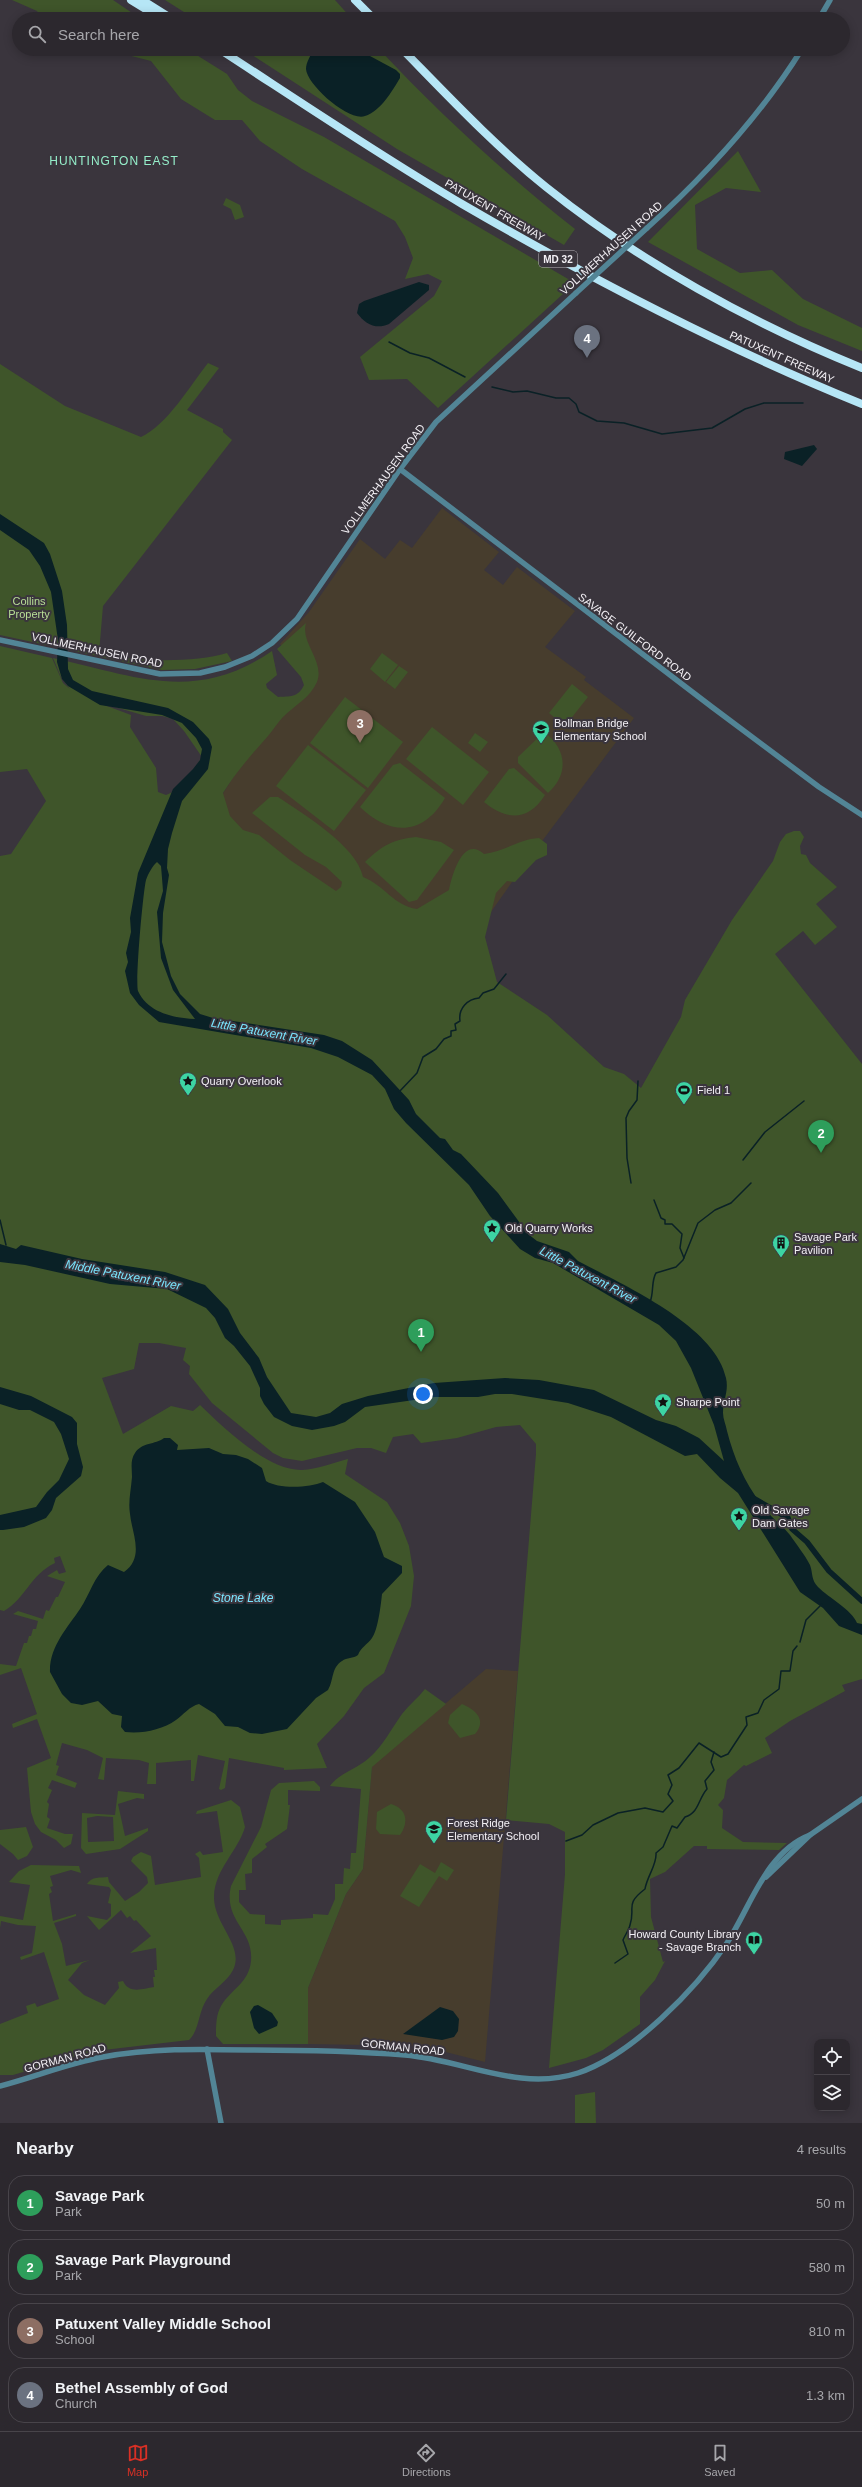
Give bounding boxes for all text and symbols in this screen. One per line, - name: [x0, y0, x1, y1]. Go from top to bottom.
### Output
- search box: [12, 12, 850, 56]
- icon: search: [26, 23, 48, 45]
- text: Search here: [58, 26, 140, 43]
- district label: HUNTINGTON EAST: [49, 154, 179, 168]
- street label: PATUXENT FREEWAY: [443, 177, 548, 244]
- street label: VOLLMERHAUSEN ROAD: [557, 199, 665, 297]
- road number: MD 32: [539, 251, 577, 267]
- pin: 4: [574, 325, 600, 358]
- street label: PATUXENT FREEWAY: [728, 329, 837, 386]
- street label: VOLLMERHAUSEN ROAD: [339, 422, 427, 536]
- street label: SAVAGE GUILFORD ROAD: [576, 591, 694, 683]
- park label: Collins Property: [8, 595, 50, 620]
- street label: VOLLMERHAUSEN ROAD: [31, 630, 163, 670]
- pin: 3: [347, 710, 373, 743]
- place label: Bollman Bridge Elementary School: [554, 717, 646, 742]
- school or university icon: Bollman Bridge Elementary School: [531, 719, 551, 744]
- water label: Little Patuxent River: [210, 1016, 319, 1048]
- place icon: Quarry Overlook: [178, 1071, 198, 1096]
- place label: Quarry Overlook: [201, 1075, 282, 1087]
- sports icon: Field 1: [674, 1080, 694, 1105]
- place label: Field 1: [697, 1084, 730, 1096]
- pin: 2: [808, 1120, 834, 1153]
- place icon: Old Quarry Works: [482, 1218, 502, 1243]
- place label: Old Quarry Works: [505, 1222, 593, 1234]
- place label: Savage Park Pavilion: [794, 1231, 857, 1256]
- building icon: Savage Park Pavilion: [771, 1233, 791, 1258]
- water label: Little Patuxent River: [537, 1244, 640, 1307]
- water label: Middle Patuxent River: [64, 1257, 183, 1293]
- pin: 1: [408, 1319, 434, 1352]
- your location: [413, 1384, 433, 1404]
- place icon: Sharpe Point: [653, 1392, 673, 1417]
- place label: Sharpe Point: [676, 1396, 740, 1408]
- place label: Old Savage Dam Gates: [752, 1504, 809, 1529]
- place icon: Old Savage Dam Gates: [729, 1506, 749, 1531]
- water label: Stone Lake: [213, 1591, 274, 1605]
- place label: Forest Ridge Elementary School: [447, 1817, 539, 1842]
- school or university icon: Forest Ridge Elementary School: [424, 1819, 444, 1844]
- place label: Howard County Library - Savage Branch: [629, 1928, 741, 1953]
- library icon: Howard County Library - Savage Branch: [744, 1930, 764, 1955]
- street label: GORMAN ROAD: [360, 2037, 446, 2057]
- map controls: [814, 2039, 850, 2111]
- button: locate: [814, 2039, 850, 2075]
- street label: GORMAN ROAD: [23, 2041, 107, 2075]
- button: layers: [814, 2075, 850, 2111]
- text: Nearby: [16, 2139, 74, 2158]
- text: 4 results: [797, 2142, 846, 2157]
- text: Savage Park: [55, 2187, 144, 2204]
- text: 1: [26, 2196, 34, 2211]
- text: 50 m: [816, 2196, 845, 2211]
- text: Park: [55, 2204, 82, 2219]
- text: Savage Park Playground: [55, 2251, 231, 2268]
- text: 2: [26, 2260, 34, 2275]
- text: 580 m: [809, 2260, 845, 2275]
- text: Park: [55, 2268, 82, 2283]
- text: Patuxent Valley Middle School: [55, 2315, 271, 2332]
- text: 3: [26, 2324, 34, 2339]
- text: 810 m: [809, 2324, 845, 2339]
- text: School: [55, 2332, 95, 2347]
- text: Bethel Assembly of God: [55, 2379, 228, 2396]
- text: 4: [26, 2388, 34, 2403]
- text: 1.3 km: [806, 2388, 845, 2403]
- text: Church: [55, 2396, 97, 2411]
- tab: Map: [127, 2442, 149, 2478]
- tab: Directions: [402, 2442, 451, 2478]
- tab: Saved: [704, 2442, 735, 2478]

